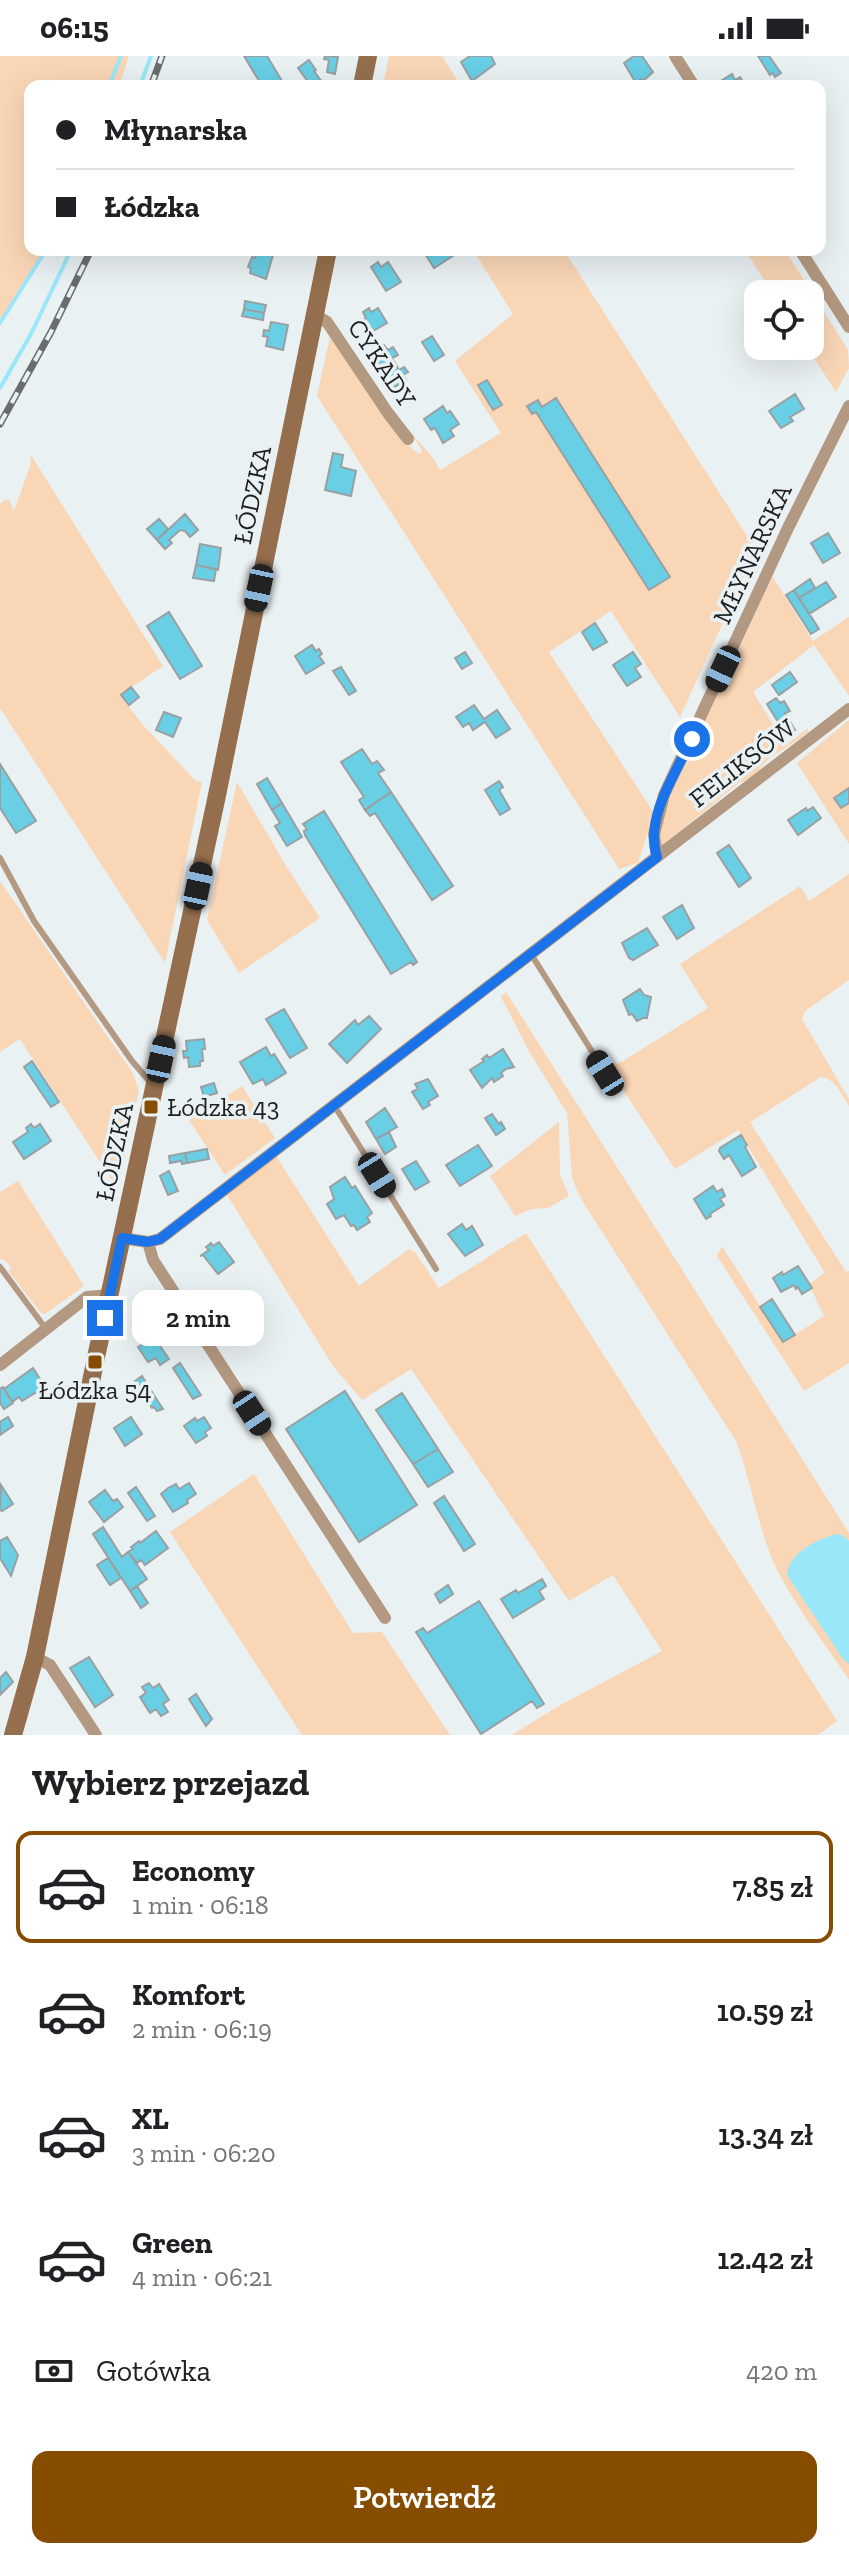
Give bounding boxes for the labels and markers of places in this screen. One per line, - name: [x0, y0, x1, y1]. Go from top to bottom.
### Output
- place label: Łódzka 43: [167, 1091, 280, 1123]
- marker: Łódzka 43: [142, 1098, 160, 1116]
- marker: Łódzka 54: [86, 1353, 104, 1371]
- place label: Łódzka 54: [38, 1374, 152, 1406]

